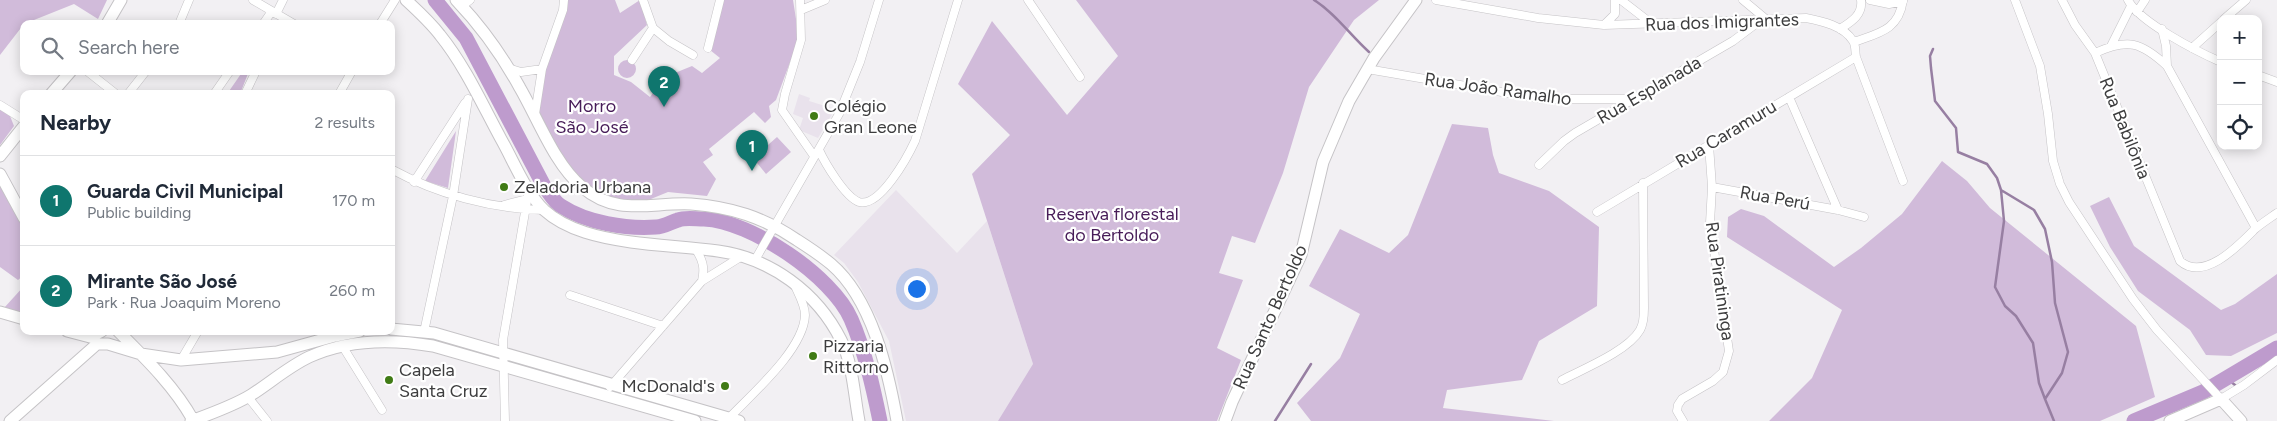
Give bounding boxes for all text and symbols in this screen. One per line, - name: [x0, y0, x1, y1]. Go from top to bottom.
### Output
- street label: Rua dos Imigrantes: [1645, 8, 1799, 36]
- map controls: [2217, 15, 2262, 150]
- button: +: [2217, 15, 2262, 60]
- search box: [20, 20, 395, 75]
- icon: search: [38, 34, 66, 62]
- text: Search here: [78, 36, 180, 59]
- street label: Rua Esplanada: [1593, 51, 1705, 129]
- button: −: [2217, 60, 2262, 105]
- pin: 2: [648, 66, 680, 107]
- street label: Rua João Ramalho: [1423, 68, 1573, 110]
- street label: Rua Babilônia: [2095, 74, 2155, 182]
- park label: Morro São José: [555, 95, 629, 138]
- place label: Colégio Gran Leone: [824, 95, 917, 138]
- street label: Rua Caramuru: [1672, 95, 1780, 173]
- button: locate: [2217, 105, 2262, 150]
- text: Nearby: [40, 110, 111, 135]
- marker: Colégio Gran Leone: [808, 110, 820, 122]
- text: 2 results: [315, 113, 375, 132]
- pin: 1: [736, 130, 768, 171]
- place label: Zeladoria Urbana: [514, 176, 651, 198]
- text: Guarda Civil Municipal: [87, 180, 283, 203]
- marker: Zeladoria Urbana: [498, 181, 510, 193]
- street label: Rua Perú: [1738, 181, 1812, 215]
- text: 1: [53, 191, 59, 210]
- text: 170 m: [332, 191, 375, 210]
- text: Public building: [87, 203, 191, 222]
- park label: Reserva florestal do Bertoldo: [1045, 203, 1179, 246]
- street label: Rua Piratininga: [1701, 220, 1739, 342]
- street label: Rua Santo Bertoldo: [1228, 241, 1312, 393]
- text: Mirante São José: [87, 270, 237, 293]
- your location: [904, 276, 930, 302]
- text: 2: [51, 281, 61, 300]
- text: 260 m: [329, 281, 375, 300]
- text: Park · Rua Joaquim Moreno: [87, 293, 281, 312]
- place label: Pizzaria Rittorno: [823, 335, 889, 378]
- marker: Pizzaria Rittorno: [807, 350, 819, 362]
- place label: Capela Santa Cruz: [399, 359, 488, 402]
- marker: Capela Santa Cruz: [383, 374, 395, 386]
- place label: McDonald's: [621, 375, 715, 397]
- marker: McDonald's: [719, 380, 731, 392]

